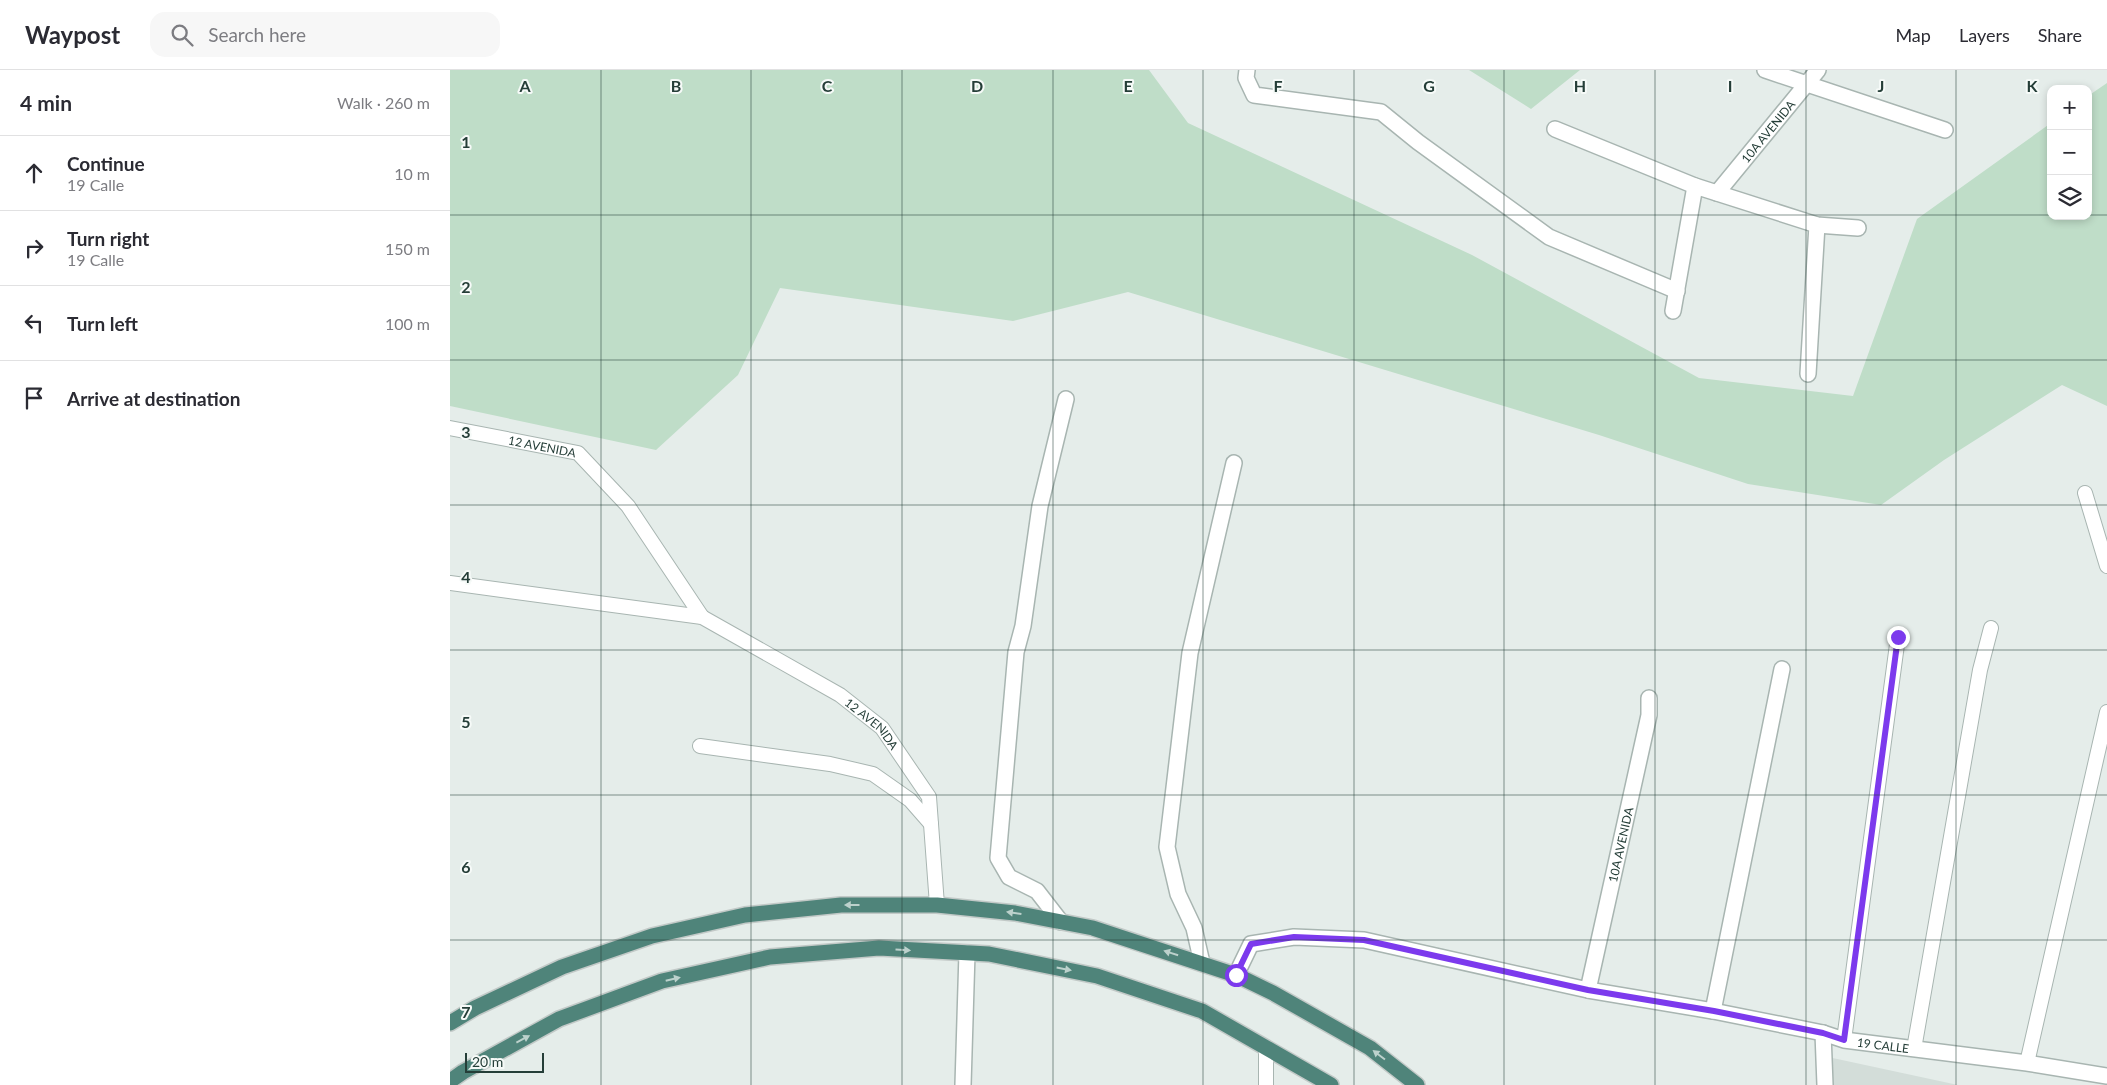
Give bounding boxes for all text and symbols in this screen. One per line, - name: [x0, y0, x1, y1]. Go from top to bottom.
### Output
- search box: [150, 12, 500, 57]
- text: Waypost: [25, 20, 120, 49]
- icon: search: [168, 21, 196, 49]
- text: Search here: [208, 23, 306, 46]
- text: Map: [1895, 24, 1931, 46]
- text: Layers: [1959, 24, 2010, 46]
- text: Share: [2038, 24, 2082, 46]
- text: A: [518, 76, 531, 95]
- text: B: [671, 76, 681, 95]
- text: C: [822, 76, 833, 95]
- text: D: [971, 76, 983, 95]
- text: E: [1123, 76, 1133, 95]
- text: F: [1273, 76, 1283, 95]
- text: G: [1423, 76, 1435, 95]
- text: H: [1574, 76, 1586, 95]
- text: I: [1728, 76, 1732, 95]
- text: J: [1878, 76, 1884, 95]
- text: K: [2027, 76, 2039, 95]
- map controls: [2047, 85, 2092, 220]
- button: +: [2047, 85, 2092, 130]
- text: 4 min: [20, 90, 72, 115]
- text: Walk · 260 m: [337, 93, 430, 112]
- street label: 10A AVENIDA: [1738, 96, 1798, 165]
- button: −: [2047, 130, 2092, 175]
- text: 1: [461, 132, 471, 151]
- text: Continue: [67, 152, 145, 175]
- icon: ahead: [20, 159, 48, 187]
- text: 10 m: [394, 164, 430, 183]
- text: 19 Calle: [67, 175, 124, 194]
- button: layers: [2047, 175, 2092, 220]
- text: Turn right: [67, 227, 149, 250]
- icon: right: [20, 234, 48, 262]
- text: 150 m: [385, 239, 430, 258]
- text: 19 Calle: [67, 250, 124, 269]
- text: 2: [461, 277, 471, 296]
- icon: left: [20, 309, 48, 337]
- text: Turn left: [67, 312, 138, 335]
- text: 100 m: [385, 314, 430, 333]
- icon: arrive: [20, 384, 48, 412]
- text: Arrive at destination: [67, 387, 240, 410]
- text: 3: [461, 422, 471, 441]
- street label: 12 AVENIDA: [507, 432, 578, 460]
- text: 4: [461, 567, 471, 586]
- route end: [1887, 626, 1910, 649]
- street label: 12 AVENIDA: [842, 695, 902, 753]
- text: 5: [461, 712, 471, 731]
- street label: 10A AVENIDA: [1605, 805, 1636, 883]
- text: 6: [461, 857, 471, 876]
- one-way arrow: [844, 901, 860, 909]
- one-way arrow: [1006, 909, 1022, 917]
- one-way arrow: [895, 946, 911, 954]
- one-way arrow: [1163, 949, 1178, 957]
- route start: [1225, 964, 1248, 987]
- one-way arrow: [1056, 965, 1071, 973]
- one-way arrow: [665, 975, 680, 983]
- text: 7: [461, 1002, 471, 1021]
- street label: 19 CALLE: [1856, 1034, 1910, 1056]
- one-way arrow: [516, 1035, 529, 1044]
- scale bar: [465, 1050, 544, 1073]
- one-way arrow: [1373, 1050, 1386, 1061]
- text: 20 m: [472, 1053, 503, 1070]

